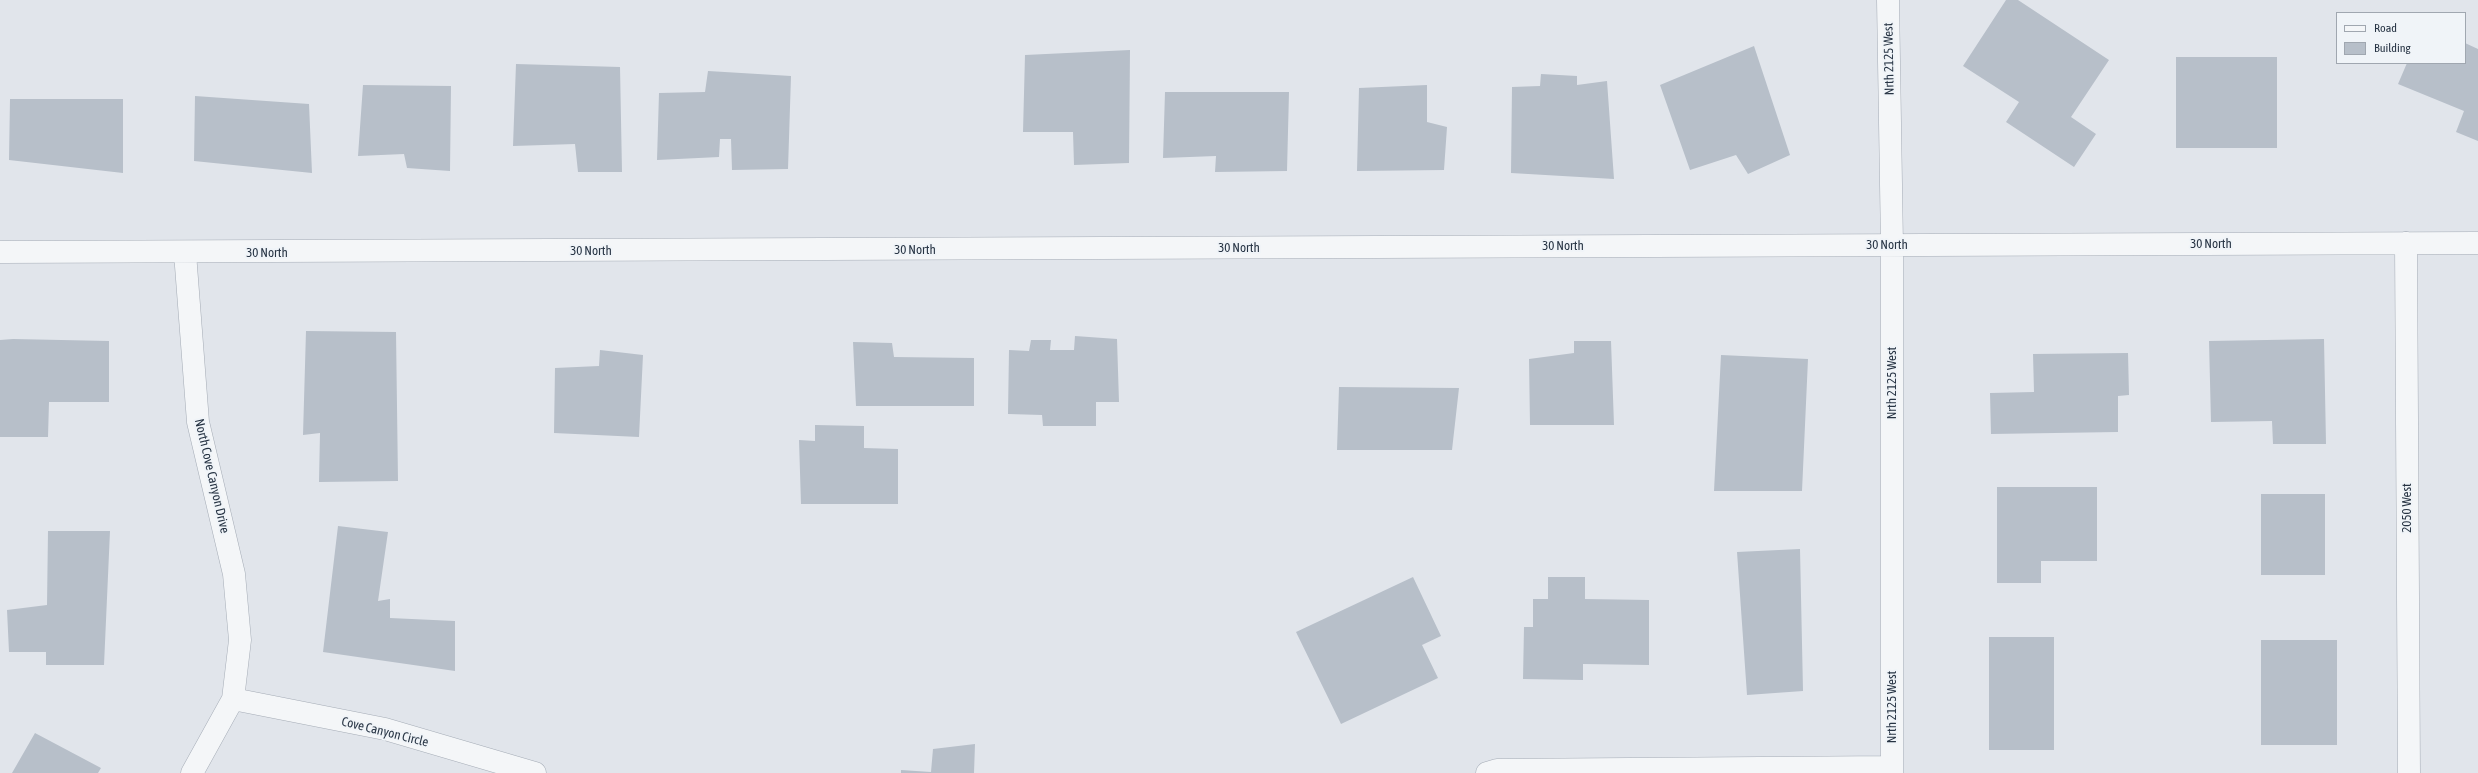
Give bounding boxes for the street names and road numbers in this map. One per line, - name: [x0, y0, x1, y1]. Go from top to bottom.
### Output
- street label: Nrth 2125 West: [1881, 23, 1897, 95]
- street label: 30 North: [2190, 236, 2232, 252]
- street label: 30 North: [1866, 237, 1908, 253]
- street label: 30 North: [1542, 238, 1584, 254]
- street label: 30 North: [1218, 240, 1260, 256]
- street label: 30 North: [894, 242, 936, 258]
- street label: 30 North: [570, 243, 612, 259]
- street label: 30 North: [246, 245, 288, 261]
- street label: Nrth 2125 West: [1884, 347, 1900, 419]
- street label: North Cove Canyon Drive: [191, 417, 233, 535]
- street label: 2050 West: [2399, 483, 2415, 533]
- street label: Nrth 2125 West: [1884, 671, 1900, 743]
- street label: Cove Canyon Circle: [340, 714, 430, 750]

